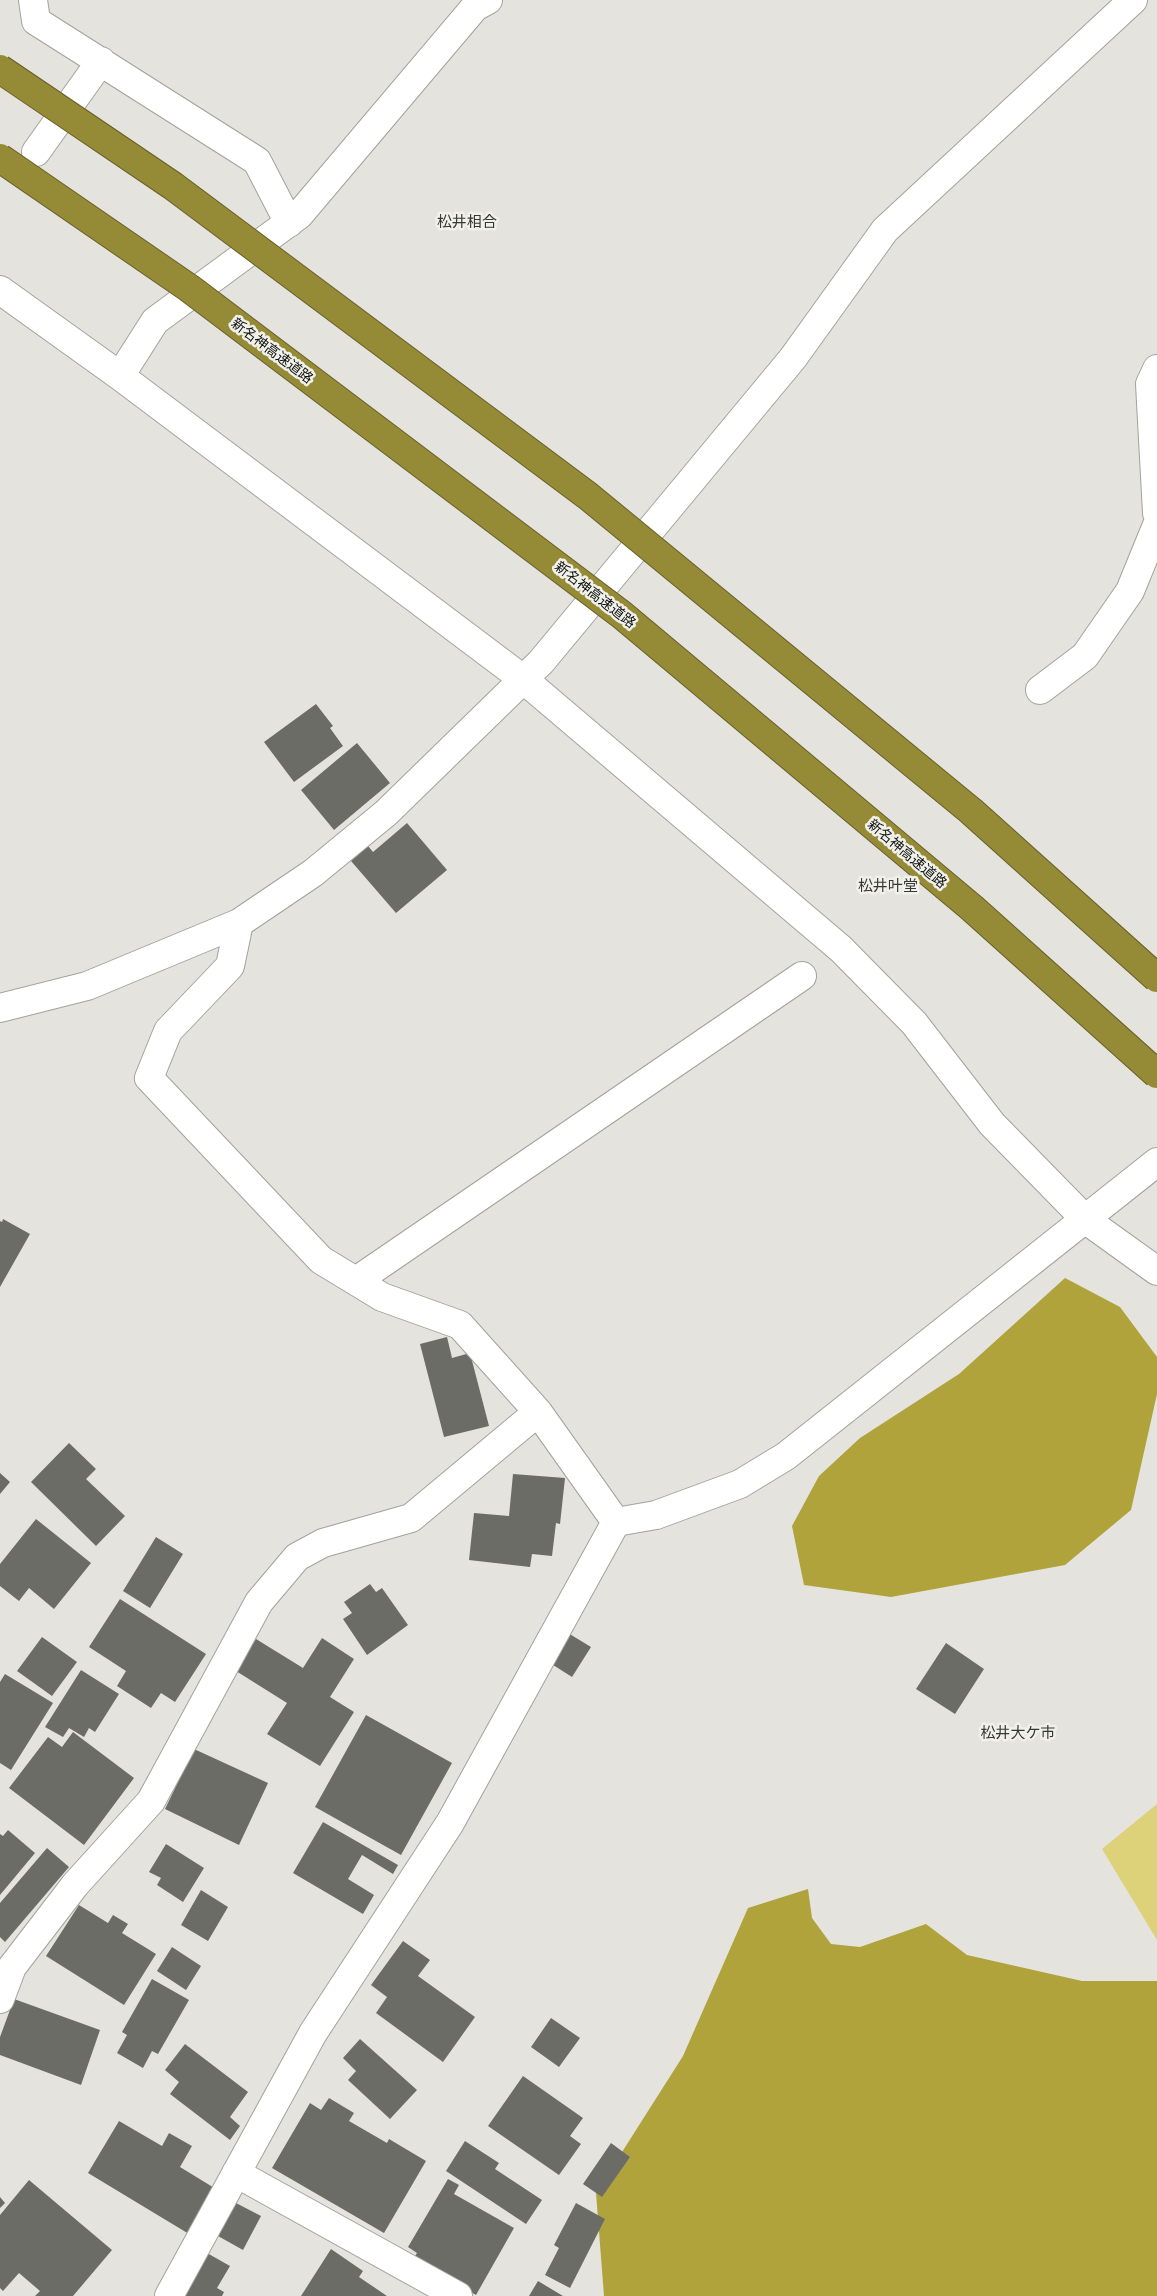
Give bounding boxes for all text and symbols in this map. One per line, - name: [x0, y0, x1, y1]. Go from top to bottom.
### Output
- district label: 松井相合: [437, 213, 497, 231]
- street label: 新名神高速道路: [228, 315, 316, 387]
- street label: 新名神高速道路: [551, 558, 639, 632]
- street label: 新名神高速道路: [864, 816, 950, 892]
- district label: 松井叶堂: [858, 877, 918, 895]
- district label: 松井大ケ市: [981, 1724, 1055, 1742]

